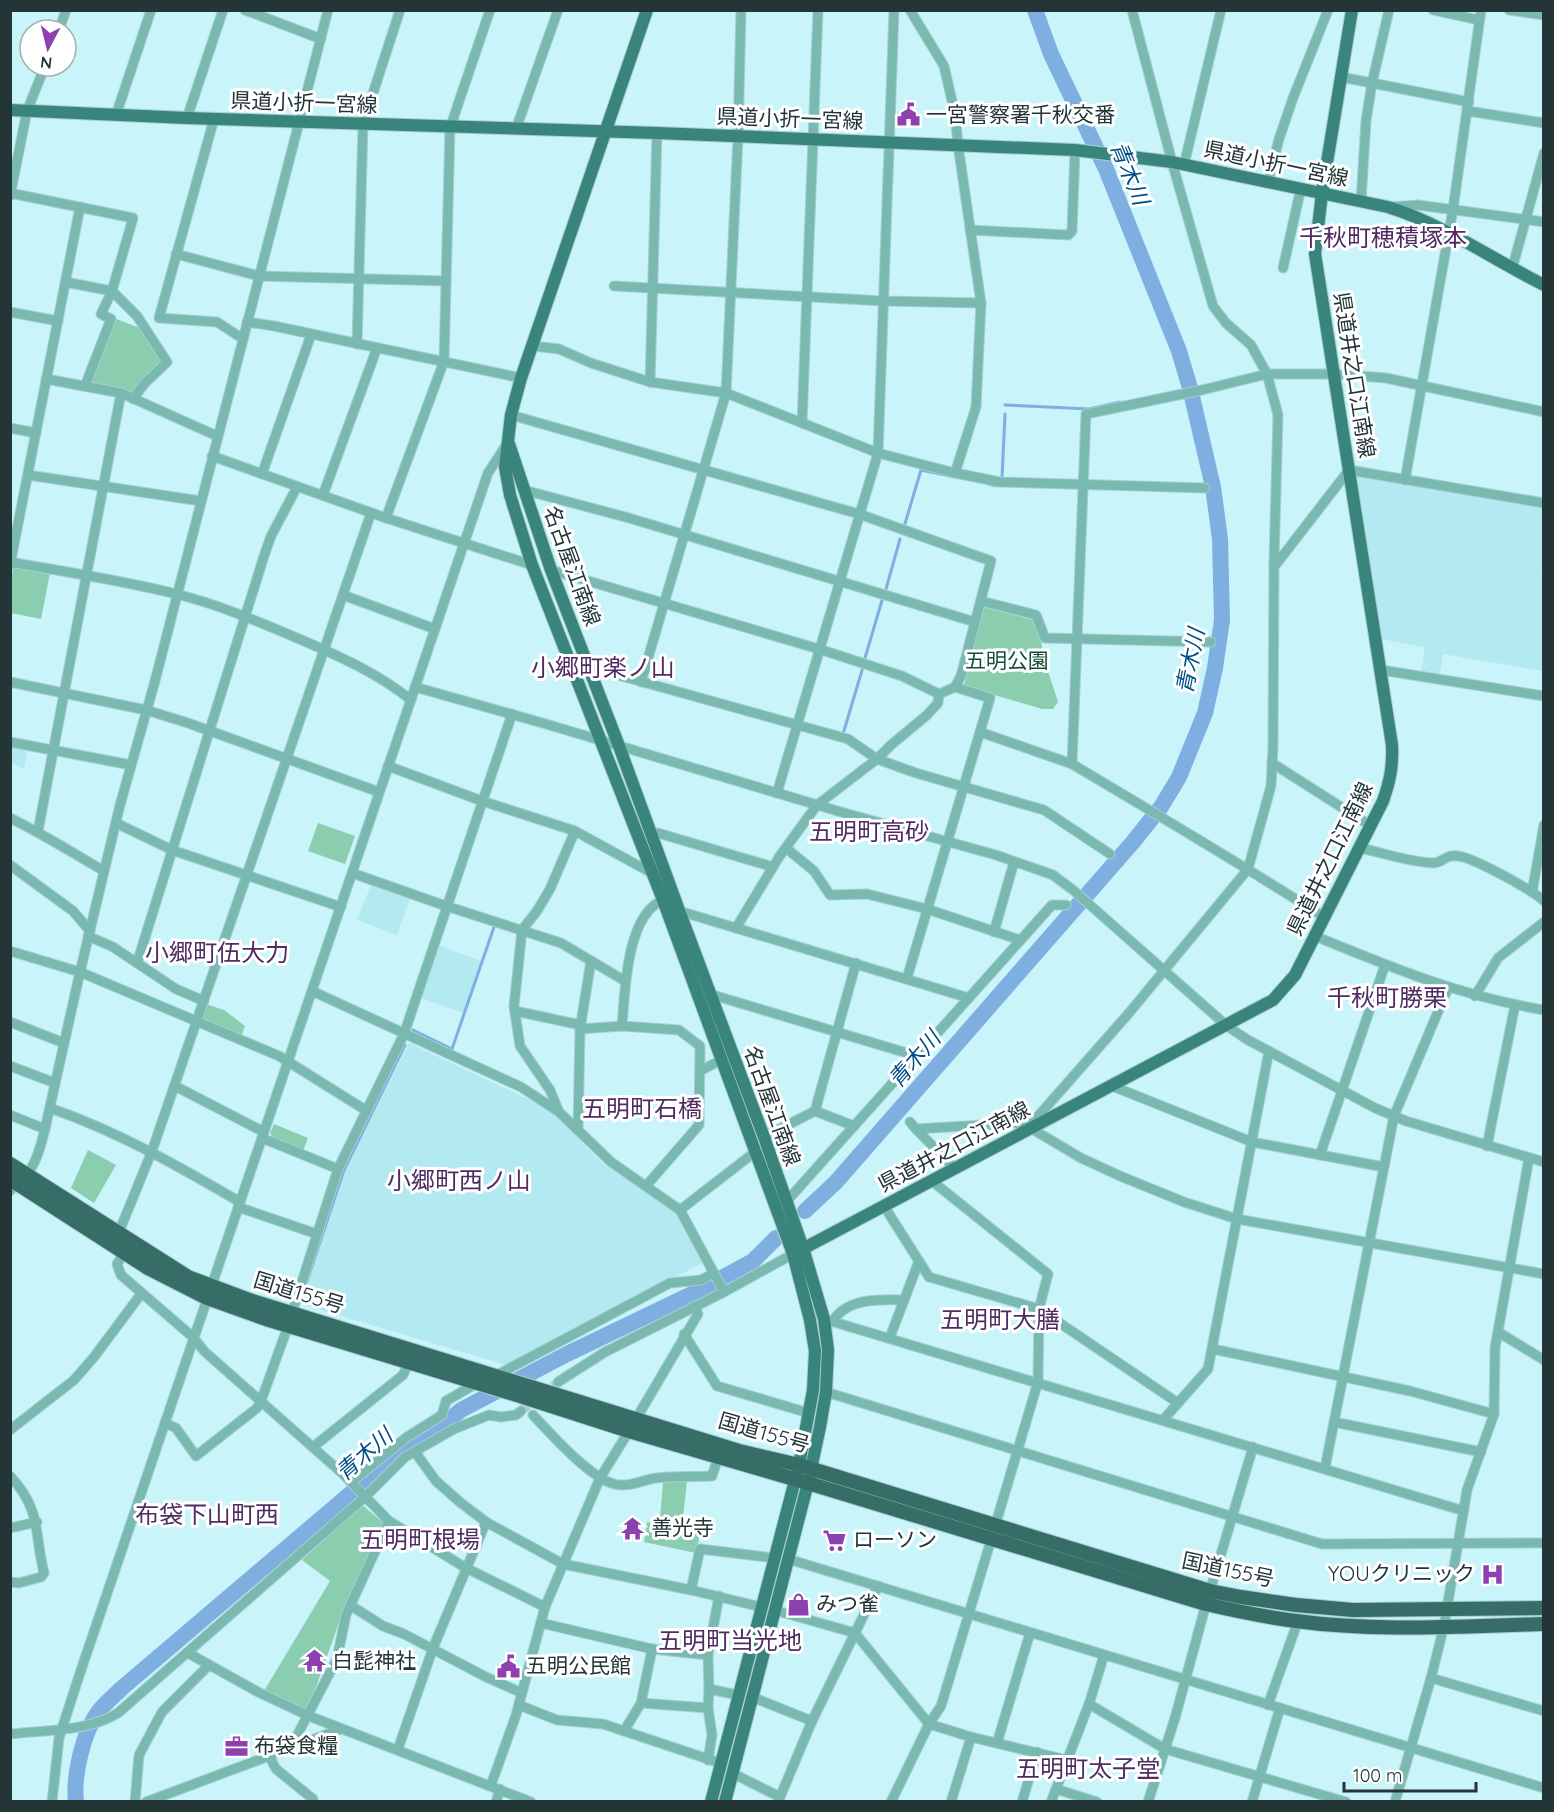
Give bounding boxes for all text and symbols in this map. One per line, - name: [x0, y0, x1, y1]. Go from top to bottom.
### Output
- north arrow: [18, 18, 78, 78]
- text: N: [39, 52, 53, 74]
- street label: 県道小折一宮線: [230, 86, 378, 118]
- place label: 一宮警察署千秋交番: [926, 101, 1115, 127]
- street label: 県道小折一宮線: [716, 102, 864, 134]
- public building icon: 一宮警察署千秋交番: [895, 102, 921, 128]
- street label: 県道小折一宮線: [1202, 135, 1351, 191]
- water label: 青木川: [1105, 137, 1156, 211]
- district label: 千秋町穂積塚本: [1299, 222, 1467, 252]
- street label: 県道井之口江南線: [1329, 290, 1381, 460]
- street label: 名古屋江南線: [539, 502, 607, 629]
- water label: 青木川: [1170, 624, 1210, 696]
- park label: 五明公園: [965, 647, 1049, 673]
- district label: 小郷町楽ノ山: [531, 652, 675, 682]
- street label: 県道井之口江南線: [1281, 777, 1378, 940]
- district label: 五明町高砂: [809, 816, 929, 846]
- district label: 小郷町伍大力: [145, 937, 289, 967]
- district label: 千秋町勝栗: [1327, 982, 1447, 1012]
- water label: 青木川: [882, 1023, 948, 1093]
- street label: 名古屋江南線: [739, 1042, 807, 1169]
- district label: 五明町石橋: [582, 1093, 702, 1123]
- street label: 県道井之口江南線: [873, 1095, 1034, 1197]
- district label: 小郷町西ノ山: [387, 1165, 531, 1195]
- street label: 国道155号: [251, 1266, 348, 1318]
- district label: 五明町大膳: [940, 1304, 1060, 1334]
- street label: 国道155号: [716, 1407, 813, 1457]
- water label: 青木川: [330, 1420, 400, 1486]
- district label: 布袋下山町西: [135, 1499, 279, 1529]
- place label: 善光寺: [651, 1514, 714, 1540]
- temple icon: 善光寺: [620, 1515, 646, 1541]
- district label: 五明町根場: [360, 1524, 480, 1554]
- place label: ローソン: [853, 1526, 937, 1552]
- supermarket icon: ローソン: [822, 1527, 848, 1553]
- street label: 国道155号: [1180, 1547, 1277, 1591]
- place label: YOUクリニック: [1328, 1560, 1475, 1586]
- hospital icon: YOUクリニック: [1480, 1561, 1506, 1587]
- place label: みつ雀: [816, 1590, 879, 1616]
- shop icon: みつ雀: [785, 1591, 811, 1617]
- district label: 五明町当光地: [658, 1625, 802, 1655]
- place label: 白髭神社: [332, 1647, 416, 1673]
- temple icon: 白髭神社: [301, 1648, 327, 1674]
- place label: 五明公民館: [526, 1652, 631, 1678]
- public building icon: 五明公民館: [495, 1653, 521, 1679]
- place label: 布袋食糧: [254, 1732, 338, 1758]
- office icon: 布袋食糧: [223, 1733, 249, 1759]
- district label: 五明町太子堂: [1016, 1753, 1160, 1783]
- scale bar: [1344, 1755, 1476, 1793]
- text: 100 m: [1353, 1764, 1402, 1787]

